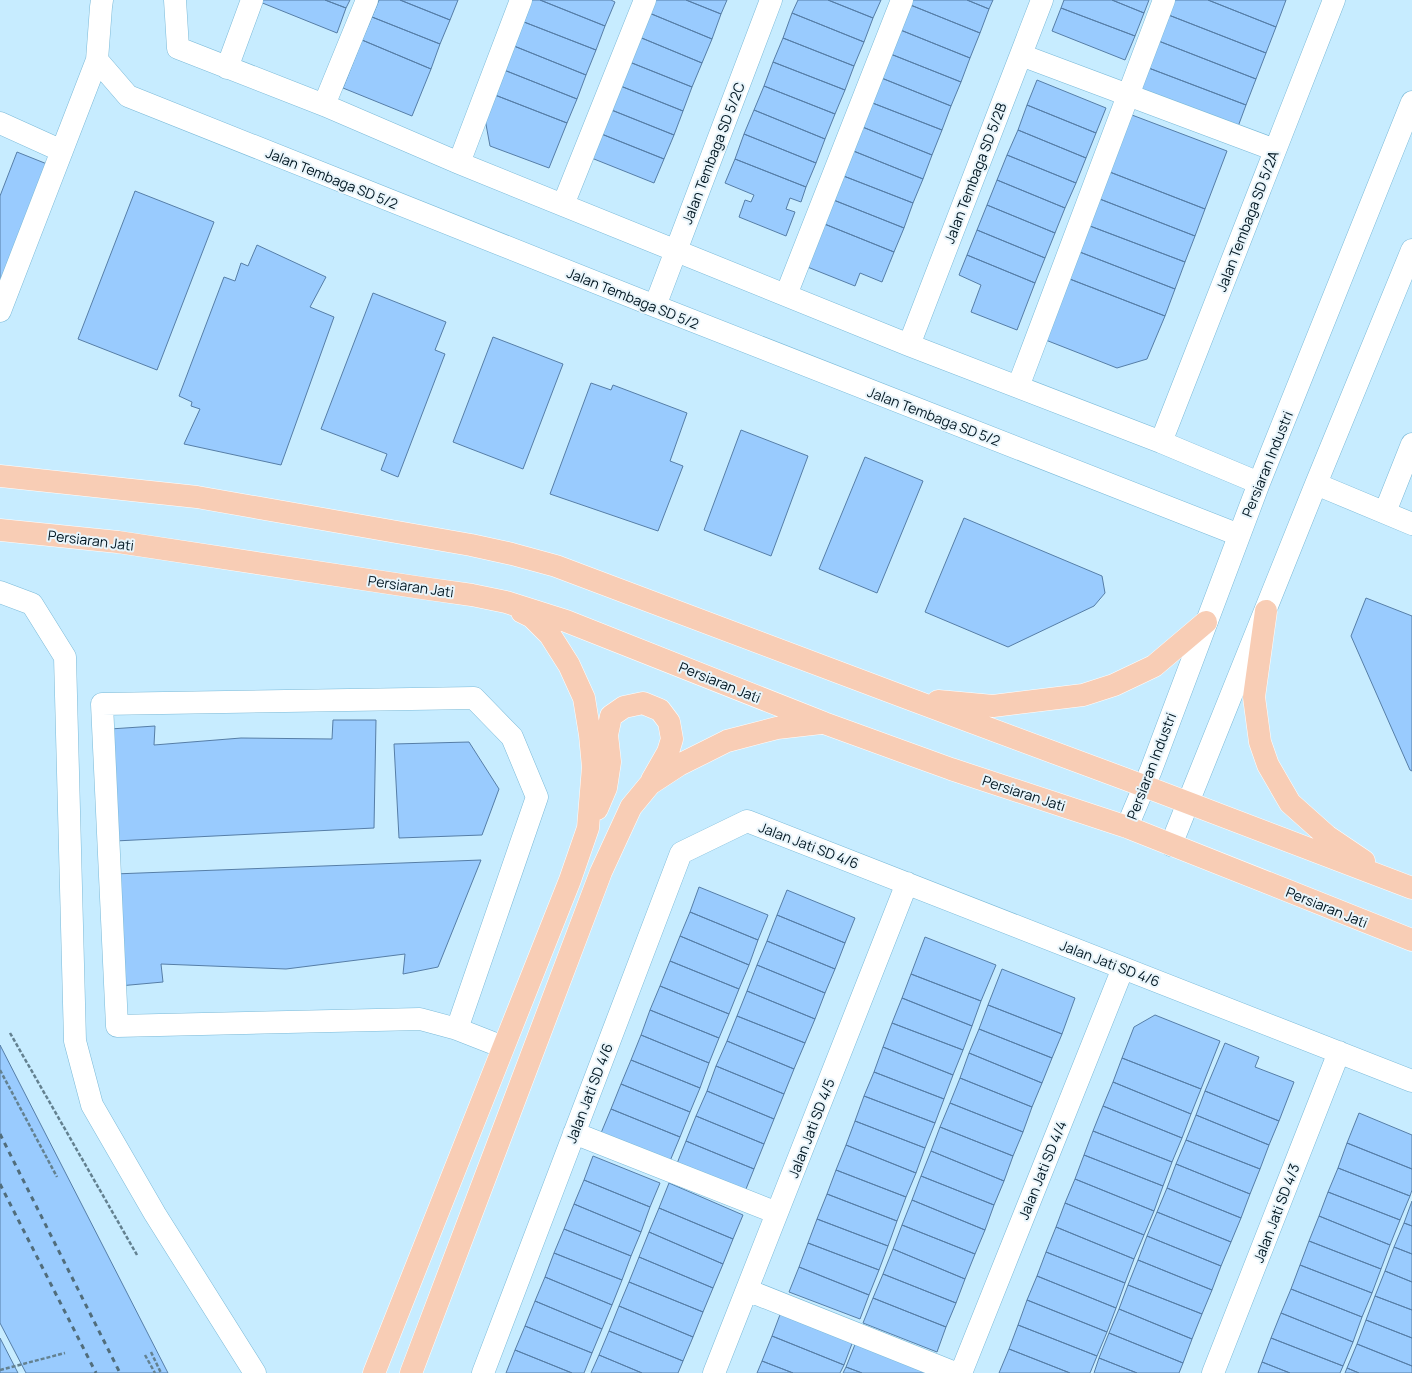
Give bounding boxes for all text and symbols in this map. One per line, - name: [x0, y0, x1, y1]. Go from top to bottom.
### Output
- street label: Jalan Tembaga SD 5/2C: [677, 79, 749, 227]
- street label: Jalan Tembaga SD 5/2B: [939, 99, 1011, 246]
- street label: Jalan Tembaga SD 5/2: [263, 143, 401, 213]
- street label: Jalan Tembaga SD 5/2A: [1211, 148, 1283, 294]
- street label: Jalan Tembaga SD 5/2: [564, 263, 702, 333]
- street label: Jalan Tembaga SD 5/2: [865, 382, 1003, 450]
- street label: Persiaran Industri: [1237, 408, 1297, 520]
- street label: Persiaran Jati: [47, 525, 135, 555]
- street label: Persiaran Jati: [367, 571, 455, 601]
- street label: Persiaran Jati: [676, 657, 764, 707]
- street label: Persiaran Industri: [1122, 710, 1180, 822]
- street label: Persiaran Jati: [980, 771, 1068, 815]
- street label: Jalan Jati SD 4/6: [756, 817, 862, 873]
- street label: Persiaran Jati: [1283, 882, 1371, 932]
- street label: Jalan Jati SD 4/6: [1057, 935, 1163, 991]
- street label: Jalan Jati SD 4/6: [561, 1040, 617, 1146]
- street label: Jalan Jati SD 4/5: [783, 1076, 839, 1180]
- street label: Jalan Jati SD 4/4: [1013, 1118, 1071, 1222]
- street label: Jalan Jati SD 4/3: [1248, 1161, 1304, 1265]

